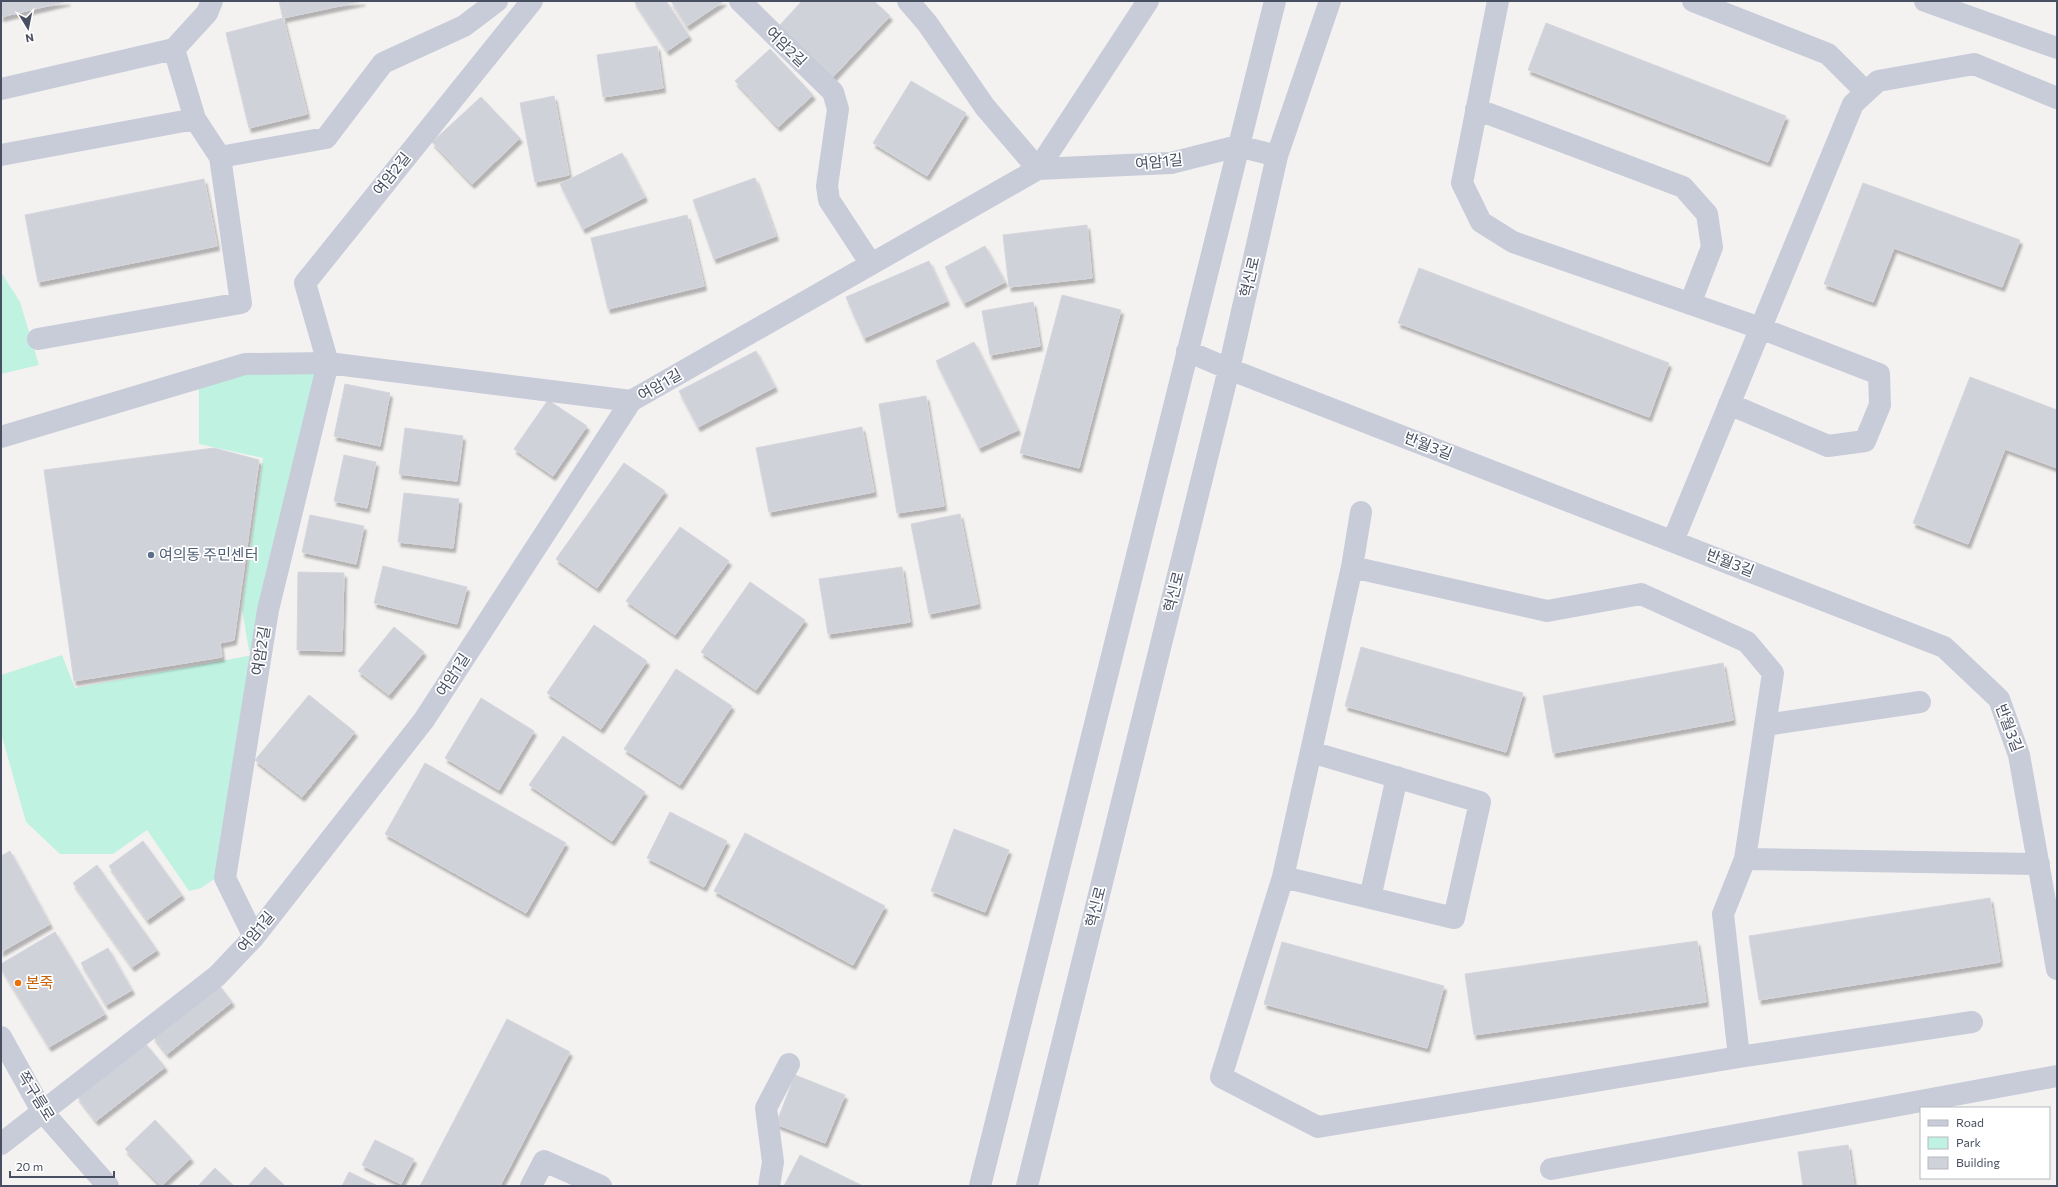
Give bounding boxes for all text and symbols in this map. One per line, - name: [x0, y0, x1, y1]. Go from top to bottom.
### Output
- north arrow: [8, 8, 48, 48]
- street label: 여암2길: [763, 23, 811, 70]
- text: N: [25, 31, 35, 45]
- street label: 여암2길: [369, 148, 414, 198]
- street label: 여암1길: [1134, 150, 1184, 172]
- street label: 혁신로: [1236, 255, 1262, 299]
- street label: 여암1길: [634, 364, 685, 404]
- street label: 반월3길: [1402, 428, 1455, 462]
- place label: 여의동 주민센터: [159, 545, 258, 563]
- street label: 반월3길: [1704, 545, 1757, 579]
- marker: 여의동 주민센터: [146, 550, 156, 560]
- street label: 혁신로: [1159, 569, 1187, 614]
- street label: 여암2길: [247, 625, 273, 677]
- street label: 여암1길: [432, 649, 473, 699]
- street label: 반월3길: [1993, 701, 2027, 754]
- street label: 혁신로: [1081, 884, 1109, 929]
- street label: 여암1길: [233, 907, 278, 955]
- place label: 본죽: [26, 973, 54, 991]
- marker: 본죽: [13, 978, 23, 988]
- street label: 쪽구름로: [15, 1067, 59, 1124]
- legend: [1920, 1107, 2050, 1179]
- text: Road: [1956, 1115, 1984, 1129]
- text: Park: [1956, 1135, 1982, 1149]
- scale bar: [10, 1153, 114, 1179]
- text: Building: [1956, 1155, 2000, 1169]
- text: 20 m: [16, 1159, 43, 1173]

